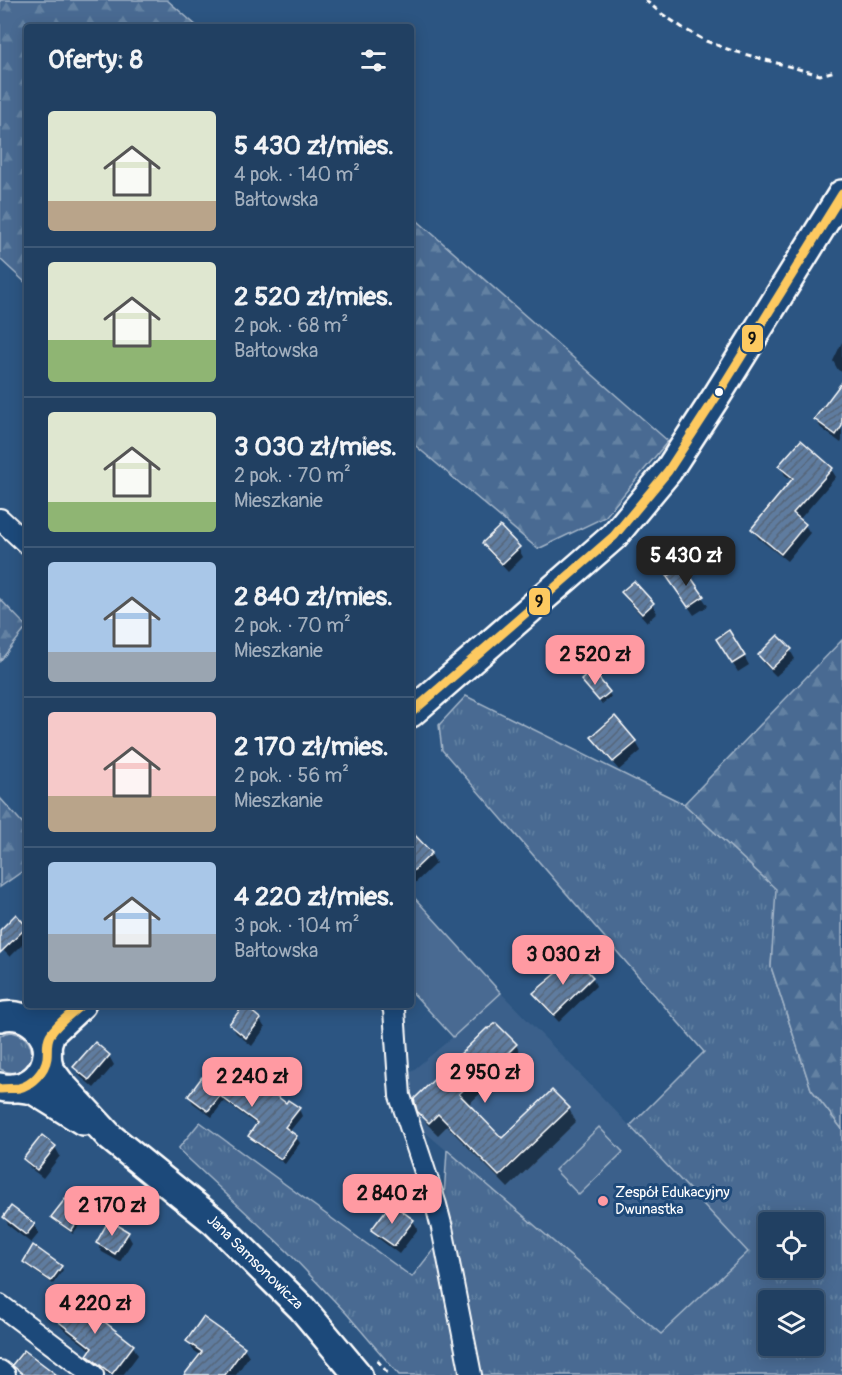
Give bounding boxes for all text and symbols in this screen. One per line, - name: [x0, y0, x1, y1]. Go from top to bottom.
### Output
- text: Oferty: 8: [48, 44, 143, 76]
- icon: filters: [357, 44, 390, 77]
- text: 5 430 zł/mies.: [234, 130, 394, 162]
- icon: home: [96, 135, 168, 207]
- text: 4 pok. · 140 m²: [234, 162, 360, 187]
- text: Bałtowska: [234, 187, 318, 212]
- text: 2 520 zł/mies.: [234, 281, 393, 313]
- icon: home: [96, 286, 168, 358]
- text: 2 pok. · 68 m²: [234, 313, 348, 338]
- line badge: 9: [741, 324, 764, 353]
- text: 9: [748, 329, 756, 349]
- text: Bałtowska: [234, 338, 318, 363]
- unlabelled marker: [713, 386, 725, 398]
- text: 3 030 zł/mies.: [234, 431, 397, 463]
- icon: home: [96, 436, 168, 508]
- text: 2 pok. · 70 m²: [234, 463, 351, 488]
- text: Mieszkanie: [234, 488, 323, 513]
- pin: 5 430 zł: [624, 536, 748, 587]
- text: 5 430 zł: [650, 543, 722, 568]
- text: 2 840 zł/mies.: [234, 581, 393, 613]
- icon: home: [96, 586, 168, 658]
- line badge: 9: [528, 587, 551, 616]
- text: 9: [535, 592, 543, 612]
- text: 2 pok. · 70 m²: [234, 613, 351, 638]
- pin: 2 520 zł: [533, 635, 657, 686]
- text: Mieszkanie: [234, 638, 323, 663]
- text: 2 520 zł: [560, 642, 630, 667]
- text: 2 170 zł/mies.: [234, 731, 389, 763]
- icon: home: [96, 736, 168, 808]
- text: 2 pok. · 56 m²: [234, 763, 349, 788]
- text: Mieszkanie: [234, 788, 323, 813]
- text: 4 220 zł/mies.: [234, 881, 394, 913]
- icon: home: [96, 886, 168, 958]
- text: 3 pok. · 104 m²: [234, 913, 360, 938]
- pin: 3 030 zł: [501, 935, 625, 986]
- text: Bałtowska: [234, 938, 318, 963]
- text: 3 030 zł: [526, 942, 600, 967]
- pin: 2 950 zł: [423, 1053, 547, 1104]
- pin: 2 240 zł: [190, 1057, 314, 1108]
- text: 2 950 zł: [450, 1060, 520, 1085]
- text: 2 240 zł: [216, 1064, 288, 1089]
- pin: 2 840 zł: [330, 1174, 454, 1225]
- text: 2 840 zł: [357, 1181, 427, 1206]
- place label: Zespół Edukacyjny Dwunastka: [615, 1183, 730, 1219]
- pin: 2 170 zł: [50, 1186, 174, 1237]
- text: 2 170 zł: [78, 1193, 146, 1218]
- marker: Zespół Edukacyjny Dwunastka: [596, 1194, 610, 1208]
- street label: Jana Samsonowicza: [203, 1210, 307, 1314]
- map controls: [758, 1212, 824, 1356]
- button: locate: [758, 1212, 824, 1278]
- pin: 4 220 zł: [33, 1284, 157, 1335]
- button: layers: [758, 1290, 824, 1356]
- text: 4 220 zł: [59, 1291, 131, 1316]

